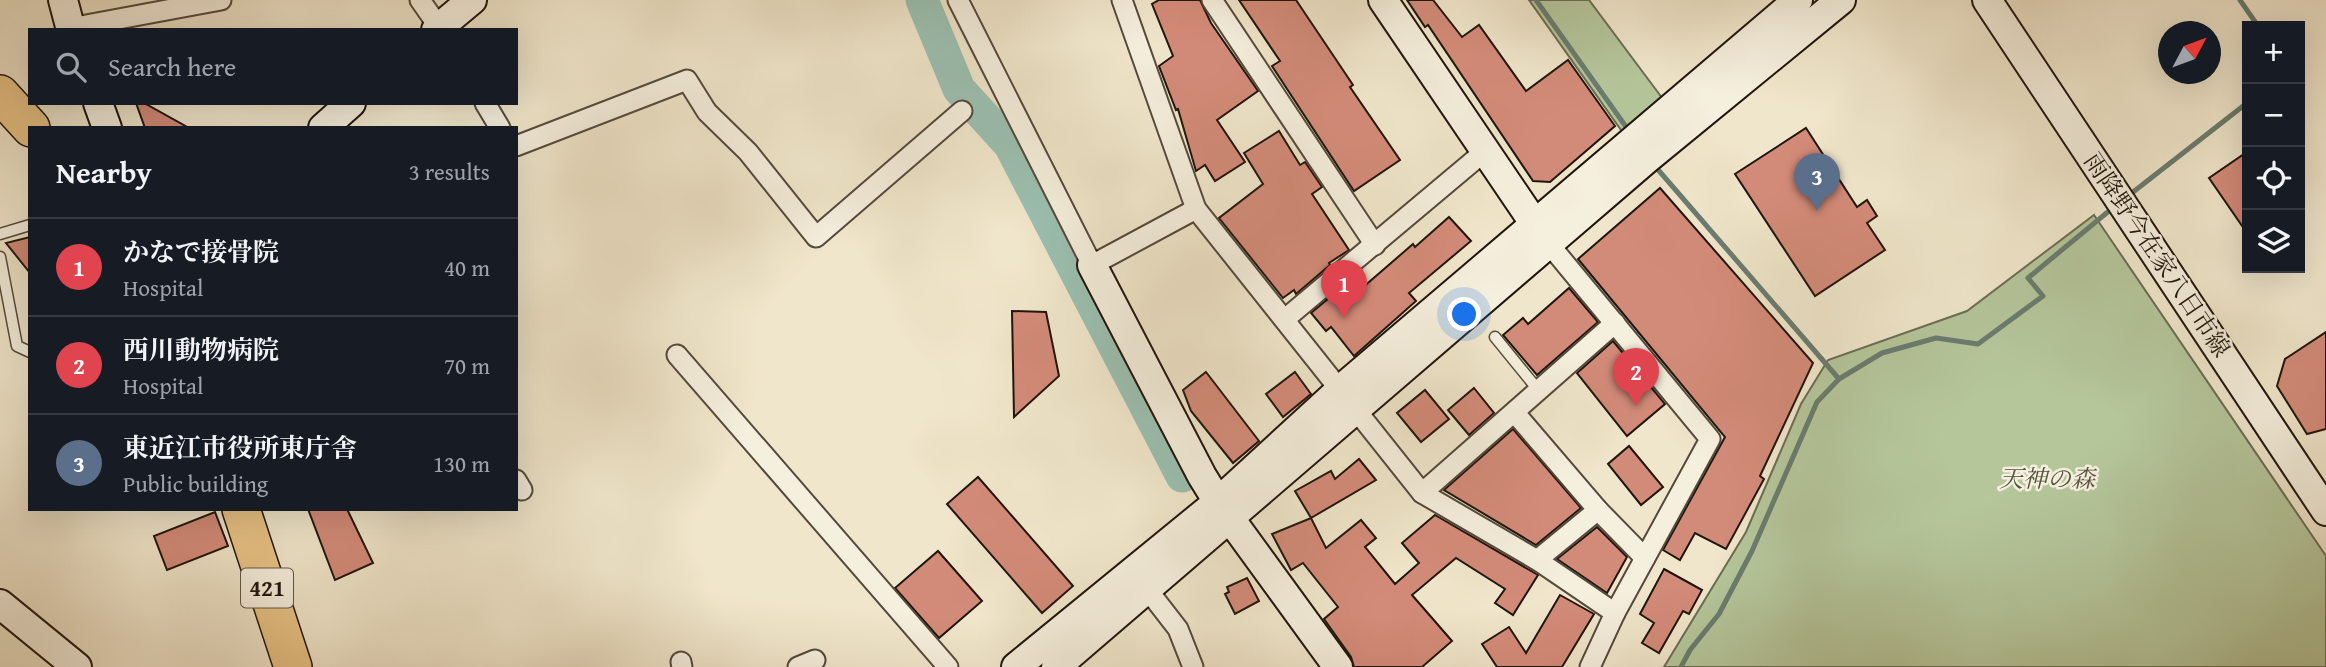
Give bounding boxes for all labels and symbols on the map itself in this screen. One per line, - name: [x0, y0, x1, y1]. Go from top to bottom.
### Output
- north arrow: [2158, 21, 2221, 84]
- street label: 雨降野今在家八日市線: [2076, 145, 2239, 364]
- pin: 3: [1794, 153, 1840, 211]
- pin: 1: [1321, 260, 1367, 318]
- your location: [1447, 297, 1481, 331]
- pin: 2: [1613, 348, 1659, 406]
- park label: 天神の森: [1999, 461, 2098, 496]
- road number: 421: [241, 568, 293, 608]

